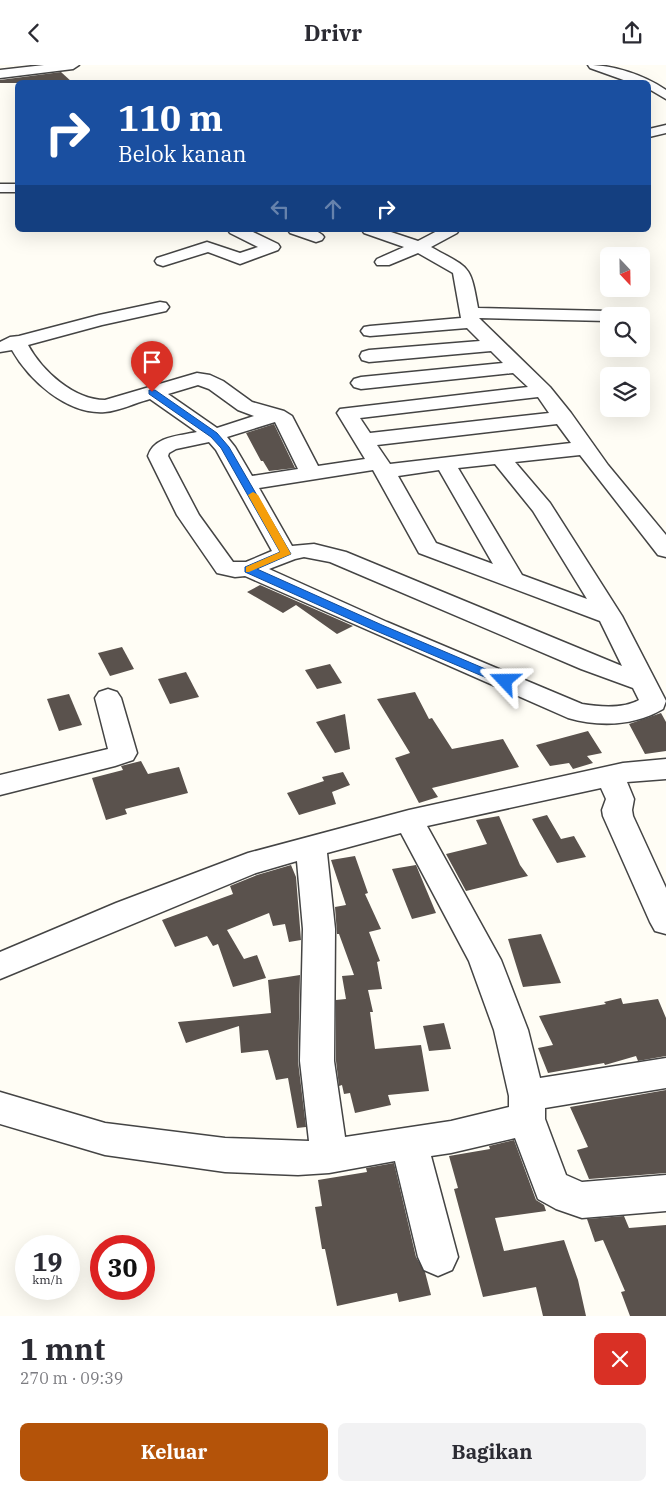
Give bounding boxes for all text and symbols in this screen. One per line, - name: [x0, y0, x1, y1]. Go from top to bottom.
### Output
- text: Drivr: [304, 18, 362, 47]
- icon: back: [20, 19, 48, 47]
- icon: share: [618, 19, 646, 47]
- text: 110 m: [118, 95, 223, 141]
- icon: right: [35, 100, 100, 165]
- text: Belok kanan: [118, 139, 246, 168]
- icon: left: [266, 195, 294, 223]
- icon: ahead: [319, 195, 347, 223]
- icon: right: [372, 195, 400, 223]
- north arrow: [600, 247, 650, 297]
- map controls: [600, 247, 650, 417]
- button: search: [600, 307, 650, 357]
- pin: [131, 341, 173, 392]
- icon: arrive: [138, 348, 166, 376]
- button: layers: [600, 367, 650, 417]
- position arrow: [478, 654, 530, 706]
- speed limit sign: 30: [90, 1235, 155, 1300]
- text: 19: [32, 1245, 63, 1278]
- text: km/h: [32, 1272, 63, 1287]
- text: 1 mnt: [20, 1329, 105, 1368]
- button: close: [594, 1333, 646, 1385]
- text: 270 m · 09:39: [20, 1368, 123, 1388]
- button: Keluar: [20, 1423, 328, 1481]
- button: Bagikan: [338, 1423, 646, 1481]

